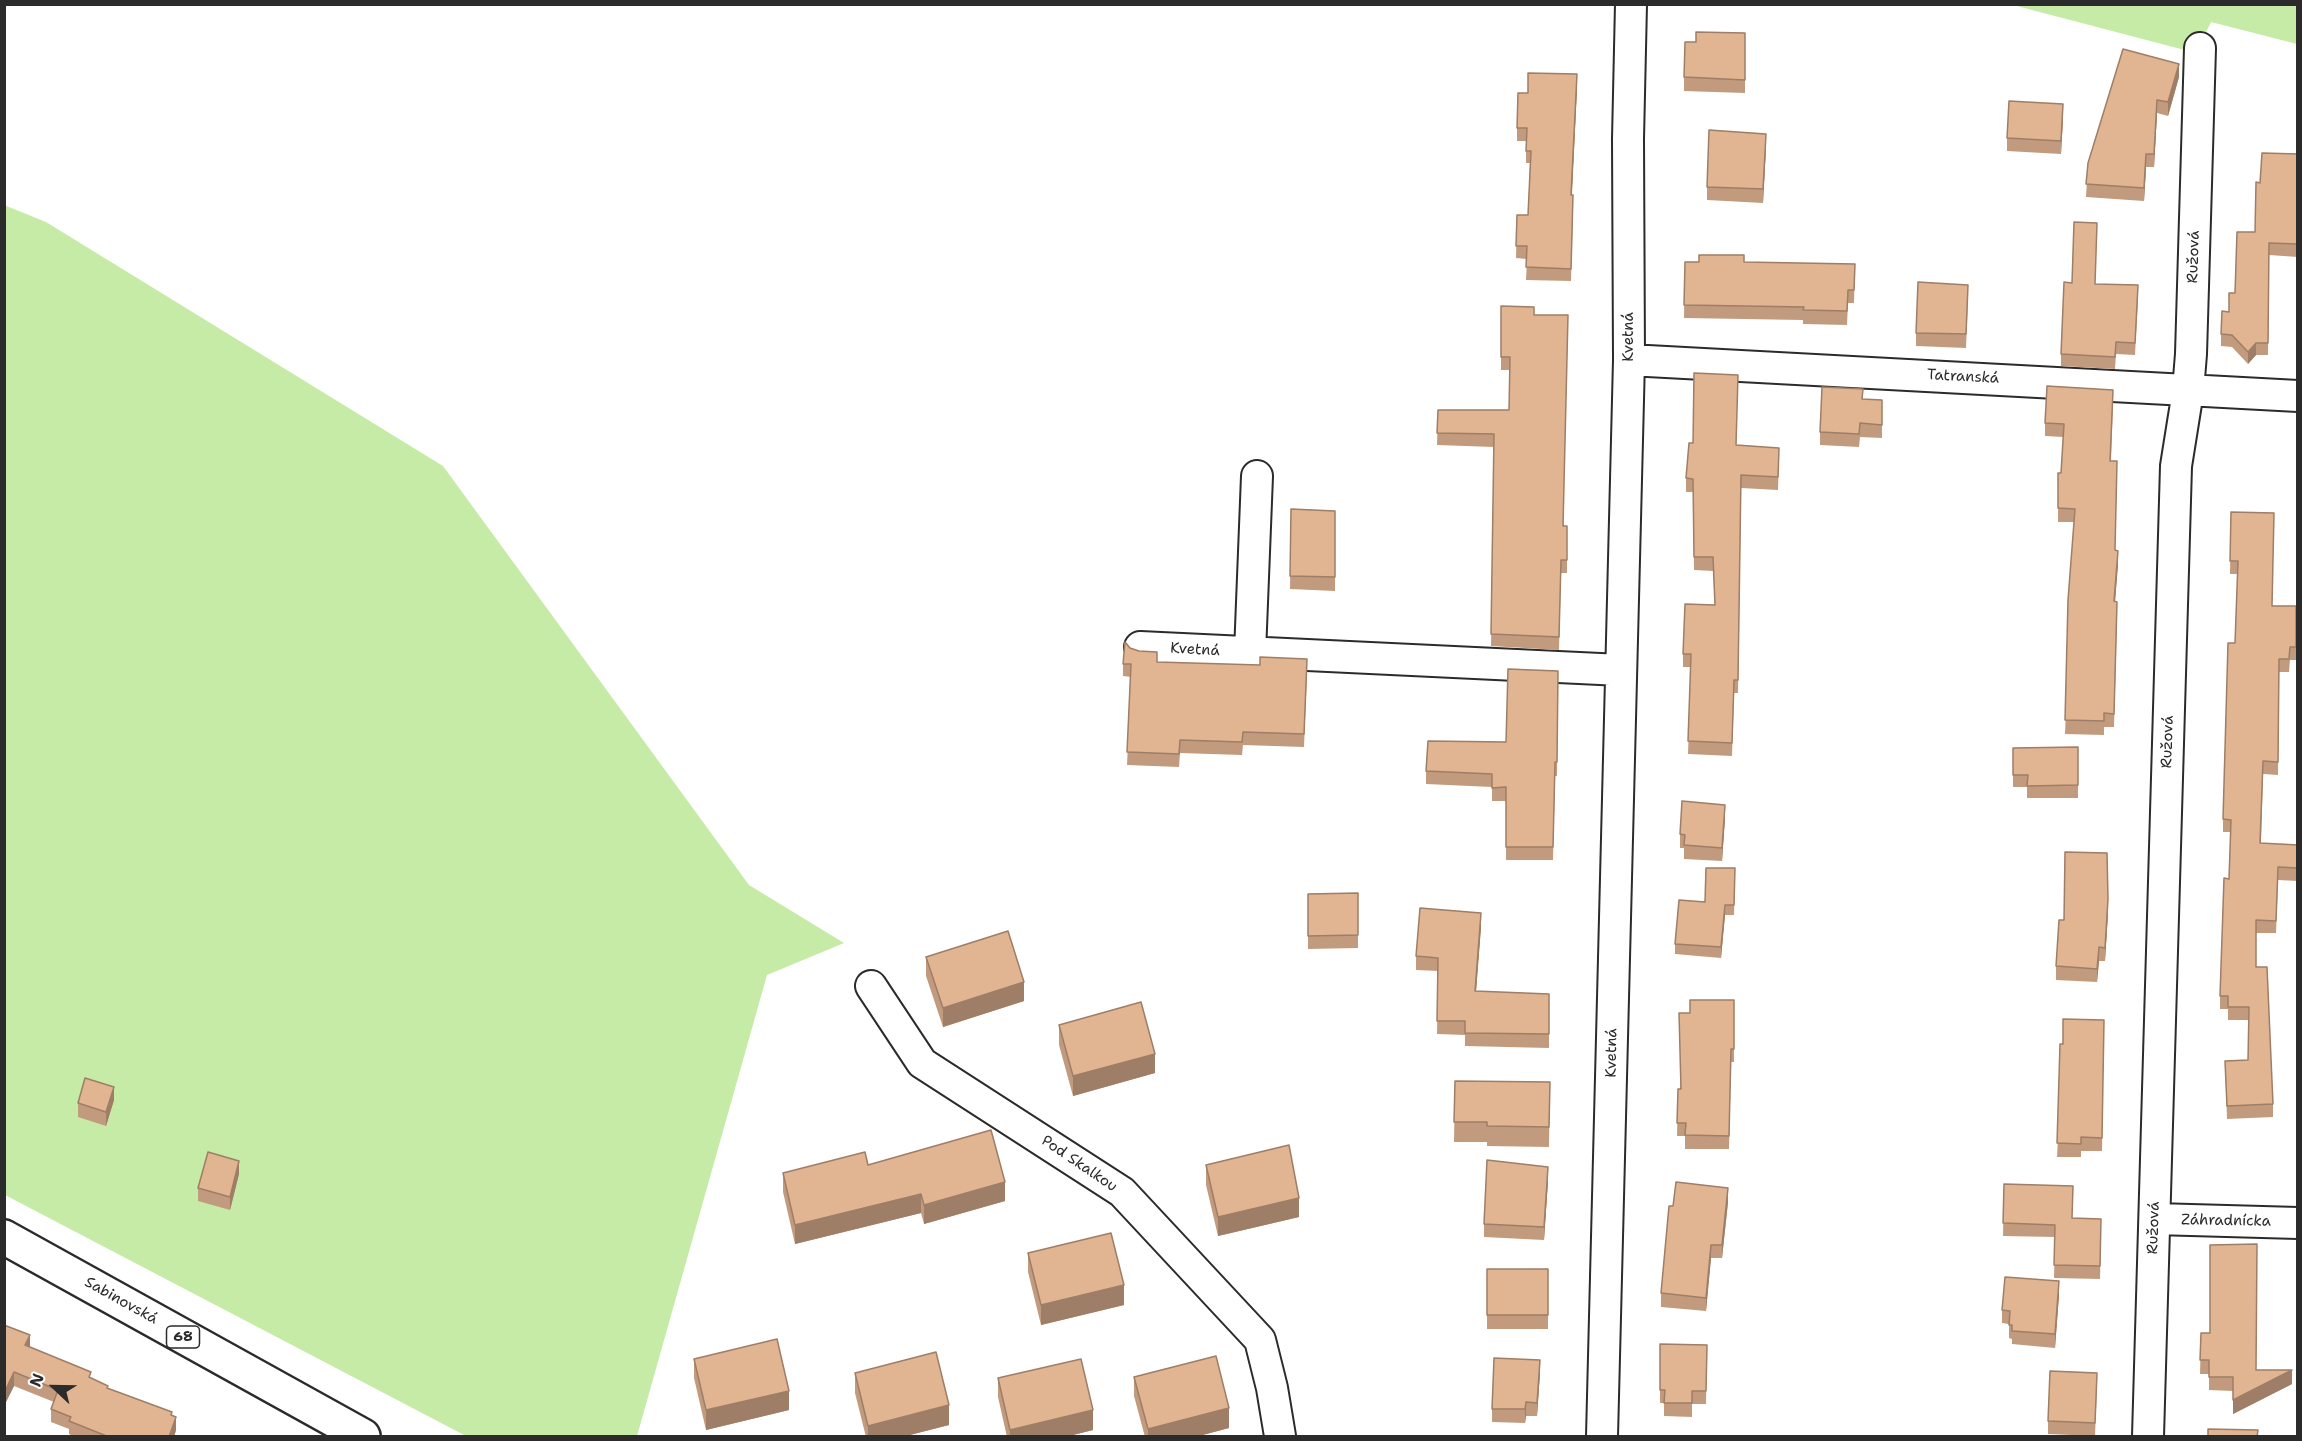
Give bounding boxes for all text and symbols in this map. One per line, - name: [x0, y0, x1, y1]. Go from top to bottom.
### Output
- street label: Ružová: [2184, 230, 2204, 284]
- street label: Kvetná: [1620, 312, 1638, 362]
- street label: Tatranská: [1927, 366, 1999, 388]
- street label: Kvetná: [1170, 640, 1220, 660]
- street label: Ružová: [2158, 715, 2178, 769]
- street label: Kvetná: [1603, 1028, 1621, 1078]
- street label: Pod Skalkou: [1038, 1132, 1120, 1196]
- street label: Ružová: [2144, 1201, 2164, 1255]
- street label: Záhradnícka: [2181, 1211, 2271, 1231]
- street label: Sabinovská: [81, 1274, 161, 1328]
- road number: 68: [166, 1326, 200, 1348]
- north arrow: [24, 1357, 84, 1417]
- text: N: [25, 1370, 49, 1390]

